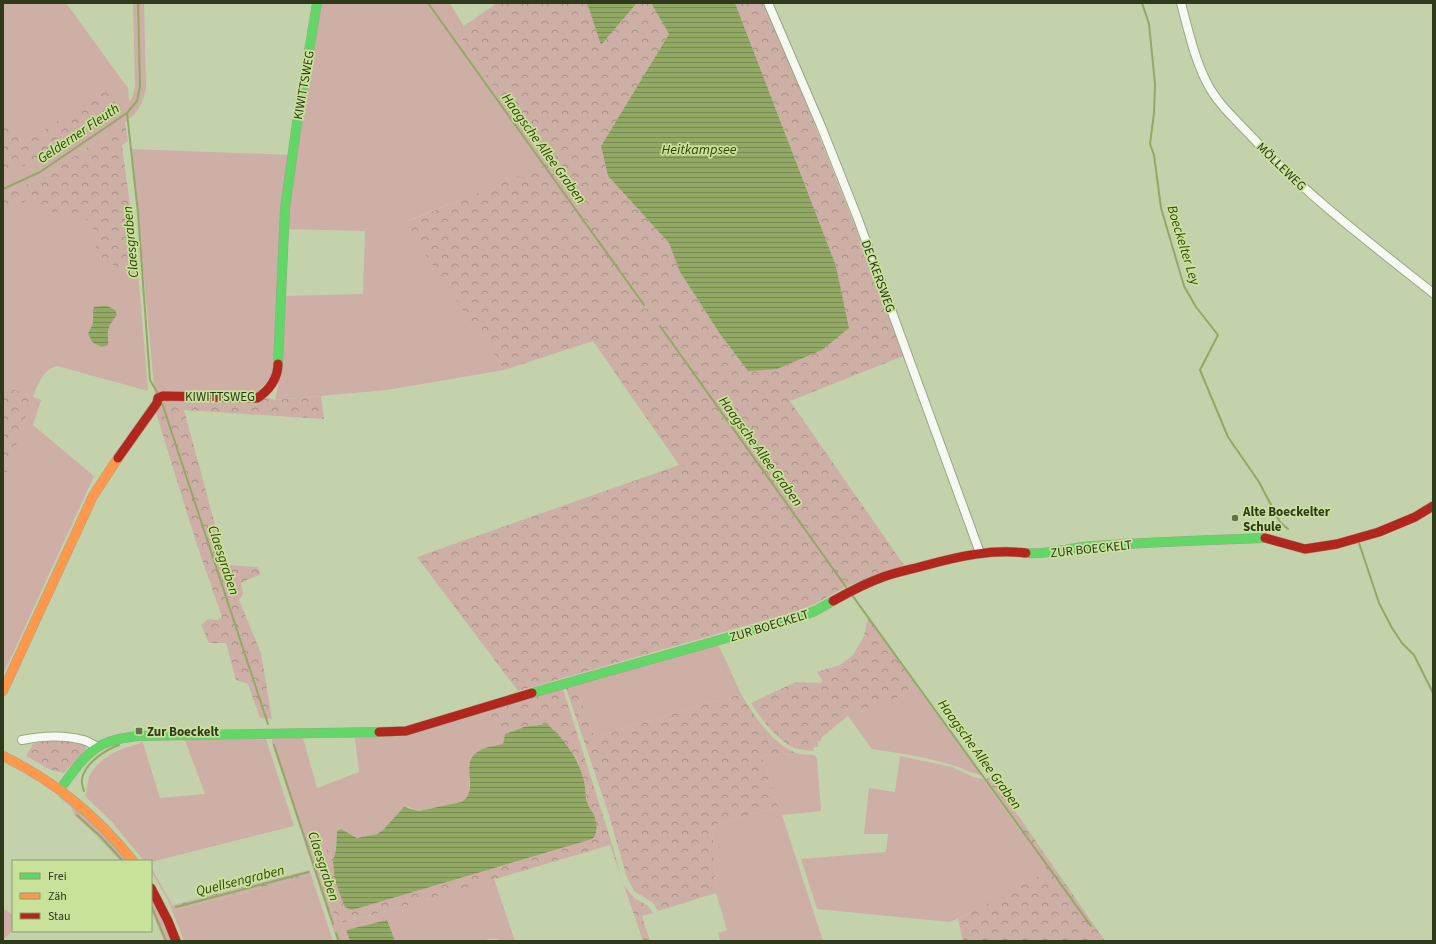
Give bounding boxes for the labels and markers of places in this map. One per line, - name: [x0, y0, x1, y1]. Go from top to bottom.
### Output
- place label: Alte Boeckelter Schule: [1242, 503, 1331, 536]
- marker: Alte Boeckelter Schule: [1230, 513, 1240, 523]
- place label: Zur Boeckelt: [147, 723, 219, 741]
- marker: Zur Boeckelt: [134, 726, 144, 736]

